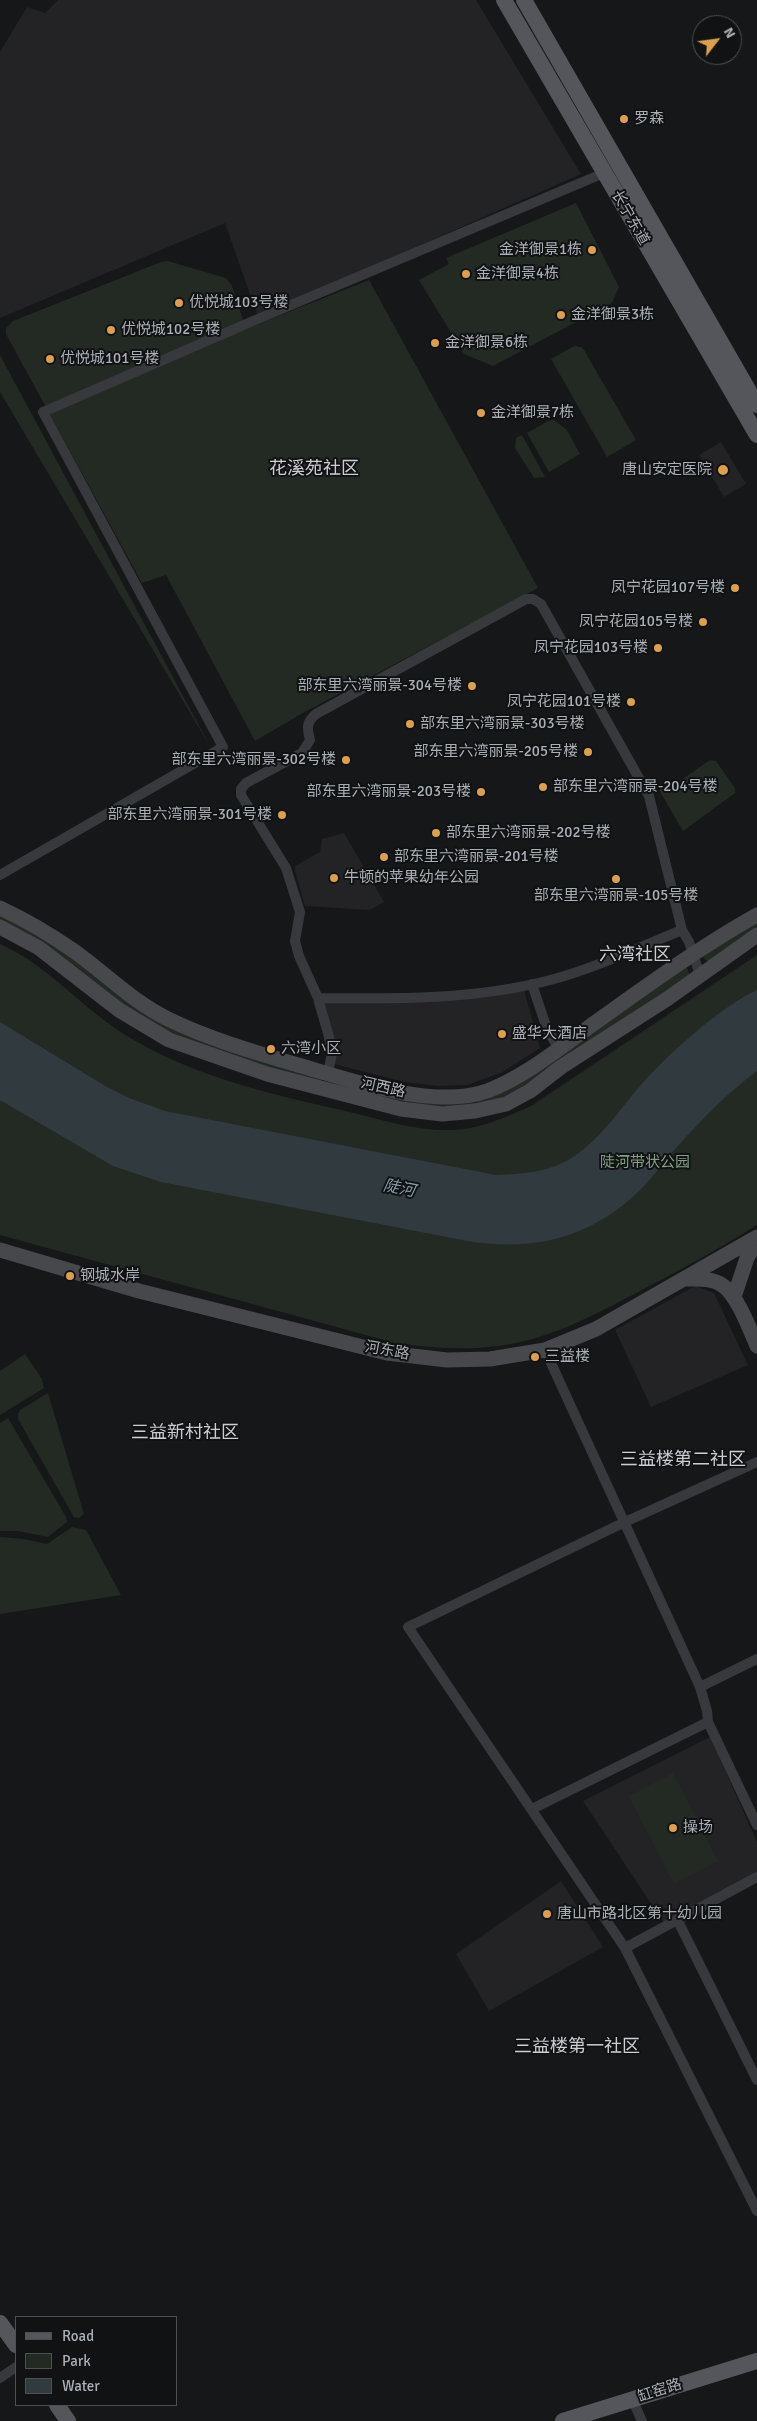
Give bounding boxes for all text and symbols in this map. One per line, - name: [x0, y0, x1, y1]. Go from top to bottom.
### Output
- north arrow: [692, 15, 742, 65]
- text: N: [720, 24, 739, 41]
- place label: 罗森: [634, 110, 664, 128]
- marker: 罗森: [618, 113, 630, 125]
- street label: 长宁东道: [607, 188, 653, 248]
- place label: 金洋御景1栋: [499, 241, 582, 259]
- marker: 金洋御景1栋: [586, 244, 598, 256]
- place label: 金洋御景4栋: [476, 265, 559, 283]
- marker: 金洋御景4栋: [460, 268, 472, 280]
- place label: 优悦城103号楼: [189, 294, 288, 312]
- marker: 优悦城103号楼: [173, 297, 185, 309]
- place label: 金洋御景3栋: [571, 306, 654, 324]
- marker: 金洋御景3栋: [555, 309, 567, 321]
- place label: 优悦城102号楼: [121, 321, 220, 339]
- marker: 优悦城102号楼: [105, 324, 117, 336]
- place label: 金洋御景6栋: [445, 334, 528, 352]
- marker: 金洋御景6栋: [429, 337, 441, 349]
- place label: 优悦城101号楼: [60, 350, 159, 368]
- marker: 优悦城101号楼: [44, 353, 56, 365]
- place label: 金洋御景7栋: [491, 404, 574, 422]
- marker: 金洋御景7栋: [475, 407, 487, 419]
- district label: 花溪苑社区: [269, 458, 359, 480]
- place label: 唐山安定医院: [622, 461, 712, 479]
- marker: 唐山安定医院: [716, 463, 730, 477]
- place label: 凤宁花园107号楼: [611, 579, 725, 597]
- marker: 凤宁花园107号楼: [729, 582, 741, 594]
- place label: 凤宁花园105号楼: [579, 613, 693, 631]
- marker: 凤宁花园105号楼: [697, 616, 709, 628]
- place label: 凤宁花园103号楼: [534, 639, 648, 657]
- marker: 凤宁花园103号楼: [652, 642, 664, 654]
- place label: 部东里六湾丽景-304号楼: [297, 677, 462, 695]
- marker: 部东里六湾丽景-304号楼: [466, 680, 478, 692]
- place label: 凤宁花园101号楼: [507, 693, 621, 711]
- marker: 凤宁花园101号楼: [625, 696, 637, 708]
- place label: 部东里六湾丽景-303号楼: [420, 715, 585, 733]
- marker: 部东里六湾丽景-303号楼: [404, 718, 416, 730]
- place label: 部东里六湾丽景-205号楼: [413, 743, 578, 761]
- marker: 部东里六湾丽景-205号楼: [582, 746, 594, 758]
- place label: 部东里六湾丽景-302号楼: [171, 751, 336, 769]
- marker: 部东里六湾丽景-302号楼: [340, 754, 352, 766]
- place label: 部东里六湾丽景-204号楼: [553, 778, 718, 796]
- marker: 部东里六湾丽景-204号楼: [537, 781, 549, 793]
- place label: 部东里六湾丽景-203号楼: [306, 783, 471, 801]
- marker: 部东里六湾丽景-203号楼: [475, 786, 487, 798]
- place label: 部东里六湾丽景-301号楼: [107, 806, 272, 824]
- marker: 部东里六湾丽景-301号楼: [276, 809, 288, 821]
- place label: 部东里六湾丽景-202号楼: [446, 824, 611, 842]
- marker: 部东里六湾丽景-202号楼: [430, 827, 442, 839]
- place label: 部东里六湾丽景-201号楼: [394, 848, 559, 866]
- marker: 部东里六湾丽景-201号楼: [378, 851, 390, 863]
- place label: 牛顿的苹果幼年公园: [344, 869, 479, 887]
- marker: 牛顿的苹果幼年公园: [328, 872, 340, 884]
- marker: 部东里六湾丽景-105号楼: [610, 873, 622, 885]
- place label: 部东里六湾丽景-105号楼: [534, 887, 698, 905]
- district label: 六湾社区: [599, 944, 671, 966]
- place label: 盛华大酒店: [512, 1025, 587, 1043]
- marker: 盛华大酒店: [496, 1028, 508, 1040]
- place label: 六湾小区: [281, 1040, 341, 1058]
- marker: 六湾小区: [265, 1043, 277, 1055]
- street label: 河西路: [359, 1074, 407, 1102]
- park label: 陡河带状公园: [600, 1154, 690, 1172]
- water label: 陡河: [381, 1177, 417, 1201]
- place label: 钢城水岸: [80, 1267, 140, 1285]
- marker: 钢城水岸: [64, 1270, 76, 1282]
- street label: 河东路: [363, 1338, 411, 1364]
- place label: 三益楼: [545, 1348, 590, 1366]
- marker: 三益楼: [529, 1351, 541, 1363]
- district label: 三益新村社区: [131, 1422, 239, 1444]
- district label: 三益楼第二社区: [620, 1449, 746, 1471]
- place label: 操场: [683, 1819, 713, 1837]
- marker: 操场: [667, 1822, 679, 1834]
- place label: 唐山市路北区第十幼儿园: [557, 1905, 722, 1923]
- marker: 唐山市路北区第十幼儿园: [541, 1908, 553, 1920]
- district label: 三益楼第一社区: [514, 2036, 640, 2058]
- legend: [15, 2316, 178, 2406]
- text: Road: [62, 2327, 94, 2345]
- text: Park: [62, 2352, 91, 2370]
- street label: 缸窑路: [636, 2375, 684, 2407]
- text: Water: [62, 2377, 100, 2395]

